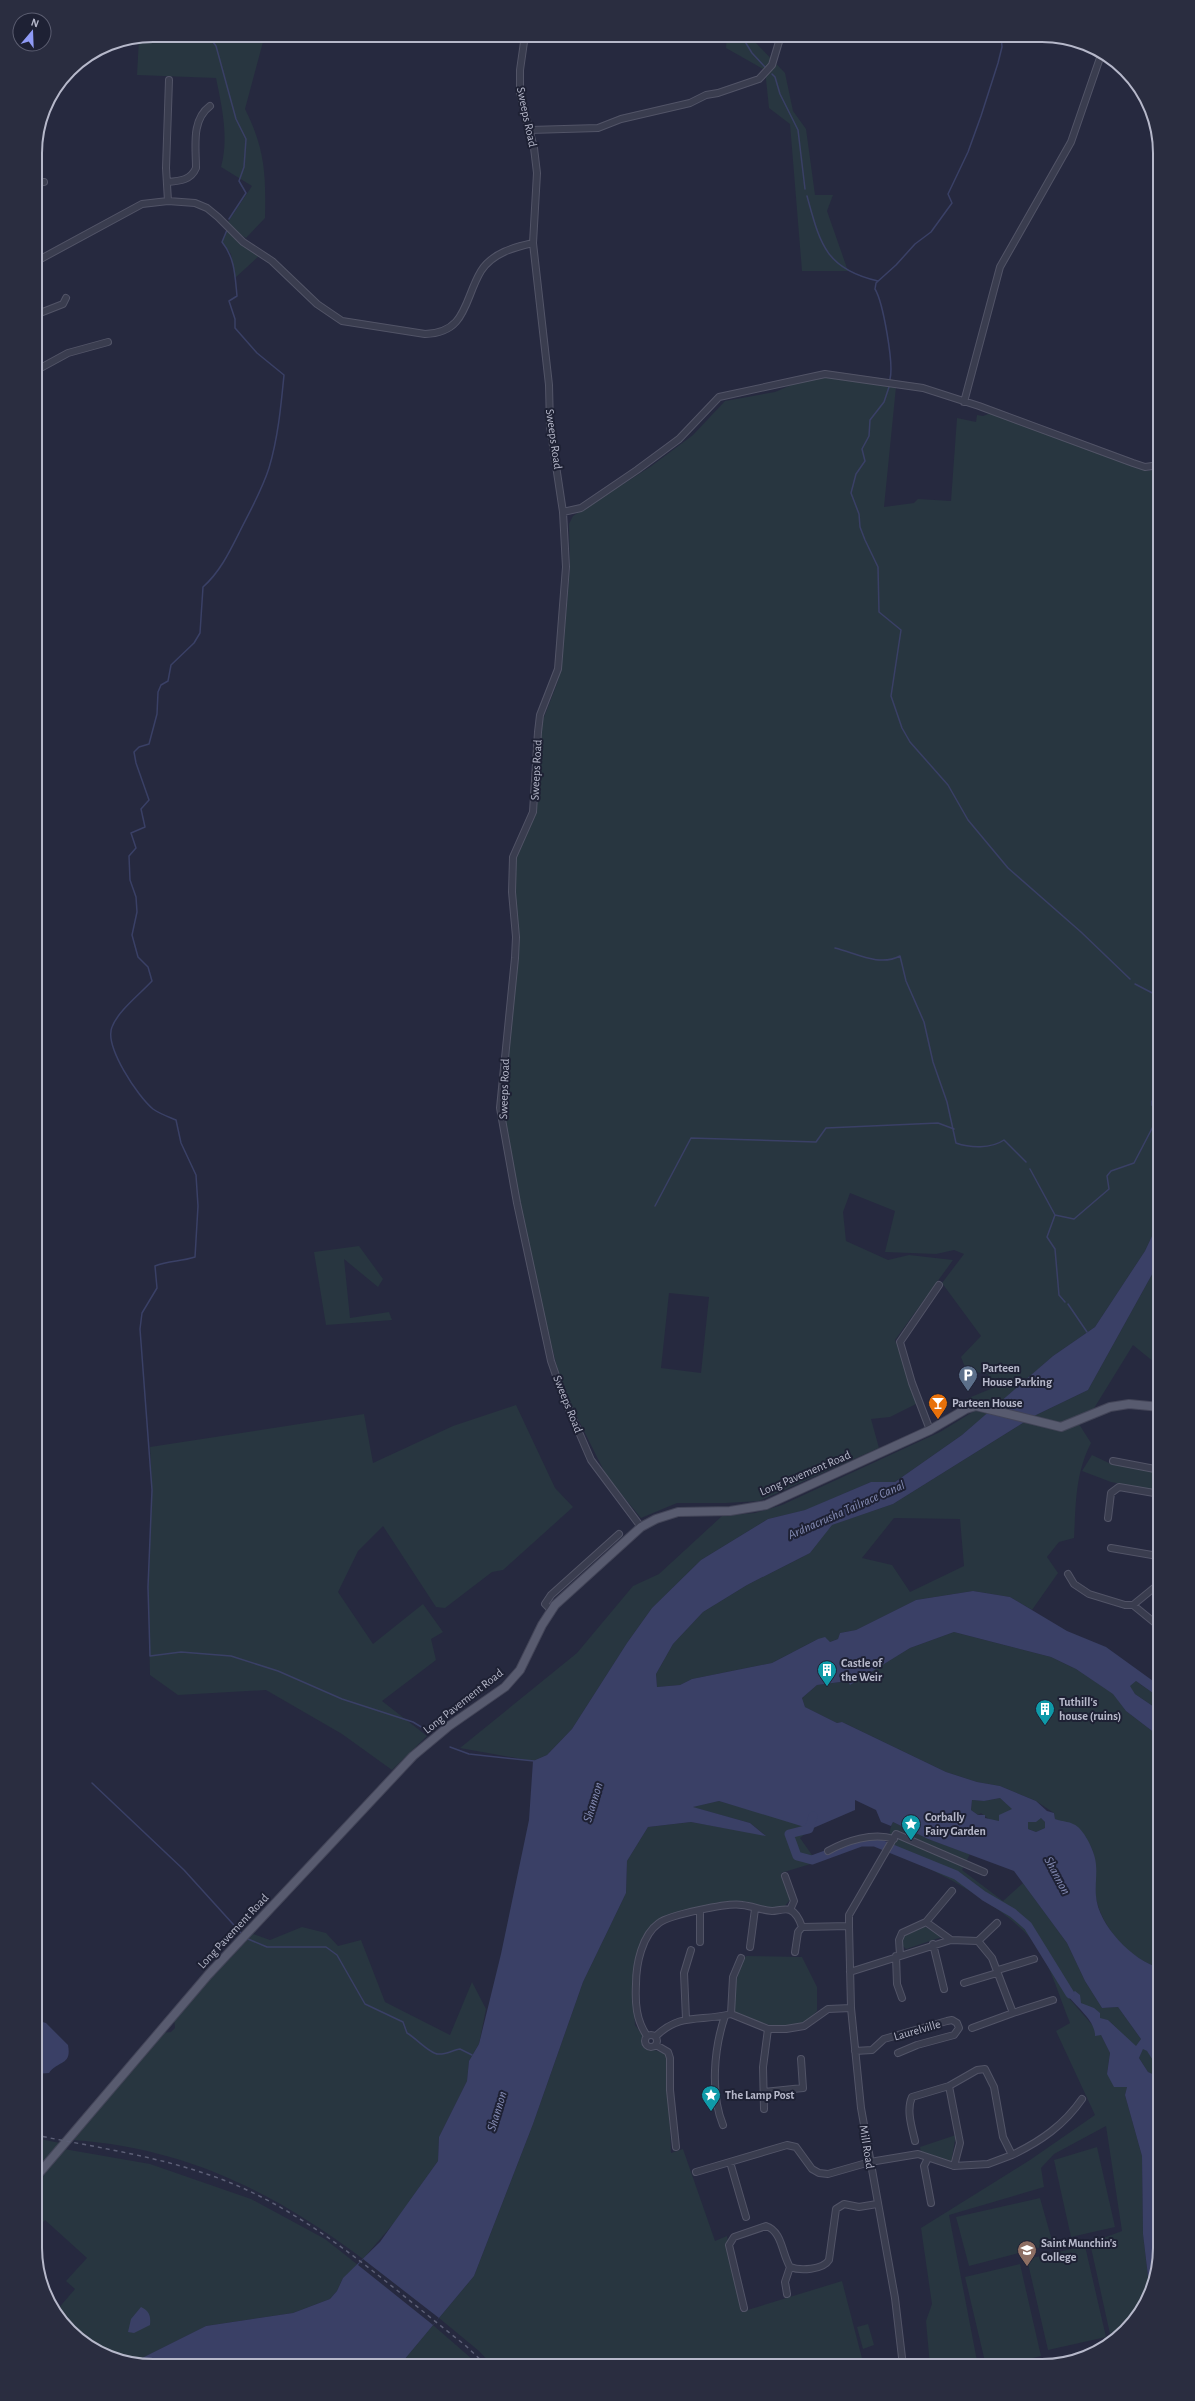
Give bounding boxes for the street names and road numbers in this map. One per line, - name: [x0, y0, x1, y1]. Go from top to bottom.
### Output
- street label: Sweeps Road: [515, 86, 539, 148]
- street label: Sweeps Road: [544, 408, 564, 470]
- street label: Sweeps Road: [528, 739, 544, 801]
- street label: Sweeps Road: [497, 1058, 511, 1120]
- street label: Sweeps Road: [551, 1374, 585, 1434]
- street label: Long Pavement Road: [758, 1448, 852, 1498]
- street label: Long Pavement Road: [421, 1666, 505, 1736]
- street label: Long Pavement Road: [195, 1891, 271, 1971]
- street label: Laurelville: [892, 2018, 942, 2042]
- street label: Mill Road: [858, 2124, 876, 2170]

